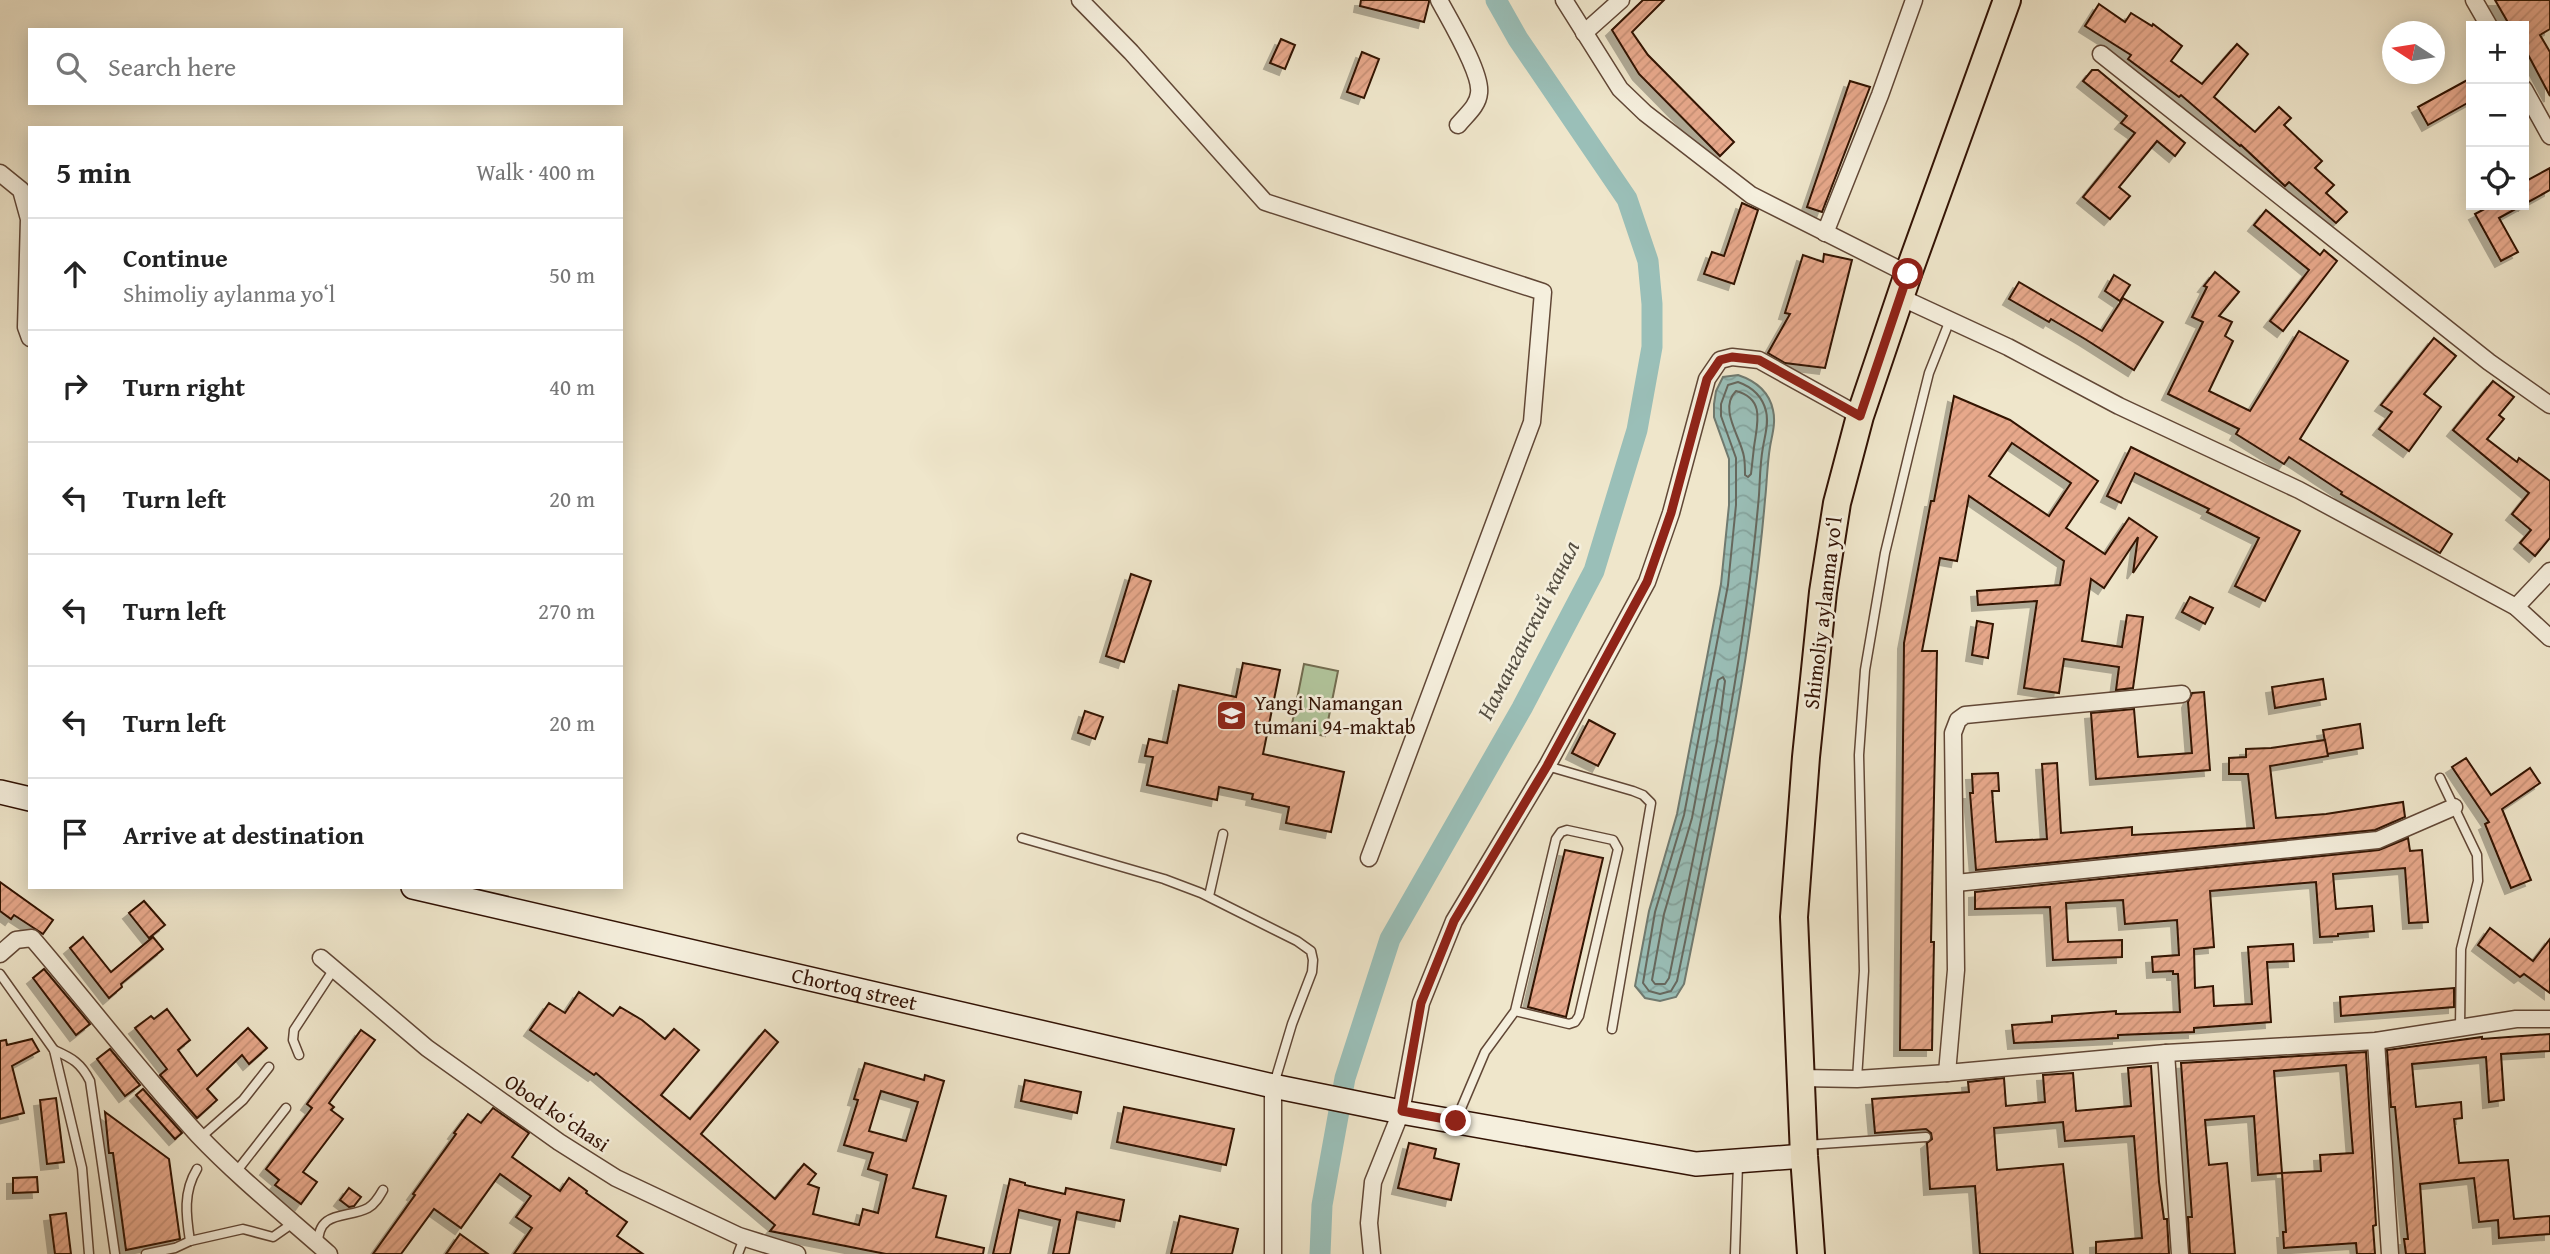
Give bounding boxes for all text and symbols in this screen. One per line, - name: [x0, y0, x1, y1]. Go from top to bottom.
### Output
- north arrow: [2382, 21, 2445, 84]
- map controls: [2466, 21, 2529, 210]
- button: +: [2466, 21, 2529, 84]
- search box: [28, 28, 623, 105]
- text: Search here: [108, 47, 236, 86]
- icon: search: [52, 48, 90, 86]
- button: −: [2466, 84, 2529, 147]
- button: locate: [2466, 147, 2529, 210]
- text: 5 min: [56, 150, 131, 194]
- text: Walk · 400 m: [476, 155, 595, 188]
- text: Continue: [123, 238, 228, 277]
- icon: ahead: [56, 255, 94, 293]
- text: 50 m: [549, 258, 595, 291]
- route start: [1892, 258, 1923, 289]
- text: Shimoliy aylanma yoʻl: [123, 277, 335, 310]
- icon: right: [56, 367, 94, 405]
- text: Turn right: [123, 367, 245, 406]
- text: 40 m: [549, 370, 595, 403]
- icon: left: [56, 479, 94, 517]
- text: Turn left: [123, 479, 226, 518]
- text: 20 m: [549, 482, 595, 515]
- street label: Shimoliy aylanma yoʻl: [1795, 515, 1850, 711]
- water label: Наманганский канал: [1468, 534, 1587, 725]
- icon: left: [56, 591, 94, 629]
- text: Turn left: [123, 591, 226, 630]
- text: 270 m: [538, 594, 595, 627]
- place label: Yangi Namangan tumani 94-maktab: [1254, 687, 1416, 742]
- school or university icon: Yangi Namangan tumani 94-maktab: [1214, 698, 1248, 732]
- icon: left: [56, 703, 94, 741]
- text: Turn left: [123, 703, 226, 742]
- text: 20 m: [549, 706, 595, 739]
- icon: arrive: [56, 815, 94, 853]
- text: Arrive at destination: [123, 815, 364, 854]
- street label: Chortoq street: [789, 959, 921, 1018]
- street label: Obod koʻchasi: [499, 1066, 616, 1159]
- route end: [1440, 1105, 1471, 1136]

